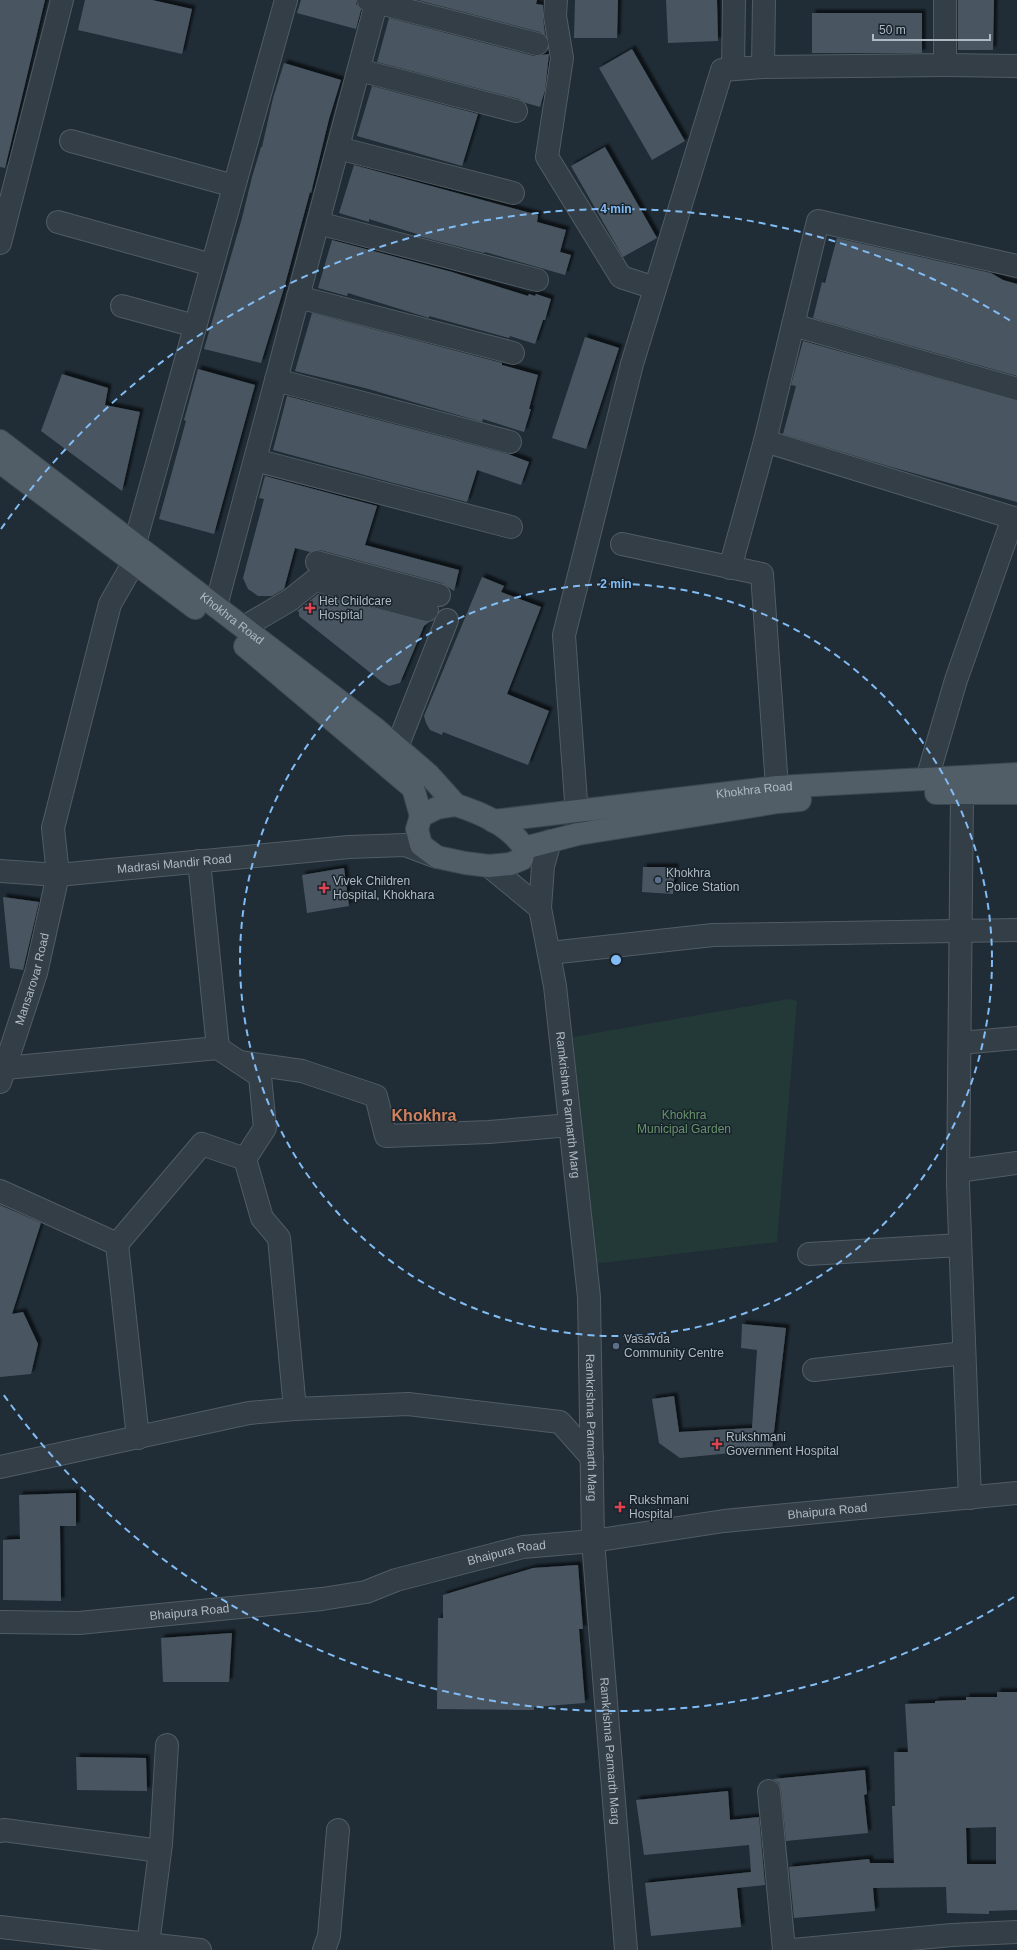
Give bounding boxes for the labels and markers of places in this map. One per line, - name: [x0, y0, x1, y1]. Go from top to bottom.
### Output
- place label: Het Childcare Hospital: [319, 594, 392, 622]
- marker: Het Childcare Hospital: [304, 602, 316, 614]
- place label: Khokhra Police Station: [666, 866, 739, 894]
- place label: Vivek Children Hospital, Khokhara: [333, 874, 435, 902]
- marker: Khokhra Police Station: [653, 875, 663, 885]
- marker: Vivek Children Hospital, Khokhara: [318, 882, 330, 894]
- centre of rings: [609, 953, 623, 967]
- place label: Vasavda Community Centre: [624, 1332, 724, 1360]
- marker: Vasavda Community Centre: [611, 1341, 621, 1351]
- place label: Rukshmani Government Hospital: [726, 1430, 839, 1458]
- marker: Rukshmani Government Hospital: [711, 1438, 723, 1450]
- place label: Rukshmani Hospital: [629, 1493, 689, 1521]
- marker: Rukshmani Hospital: [614, 1501, 626, 1513]

